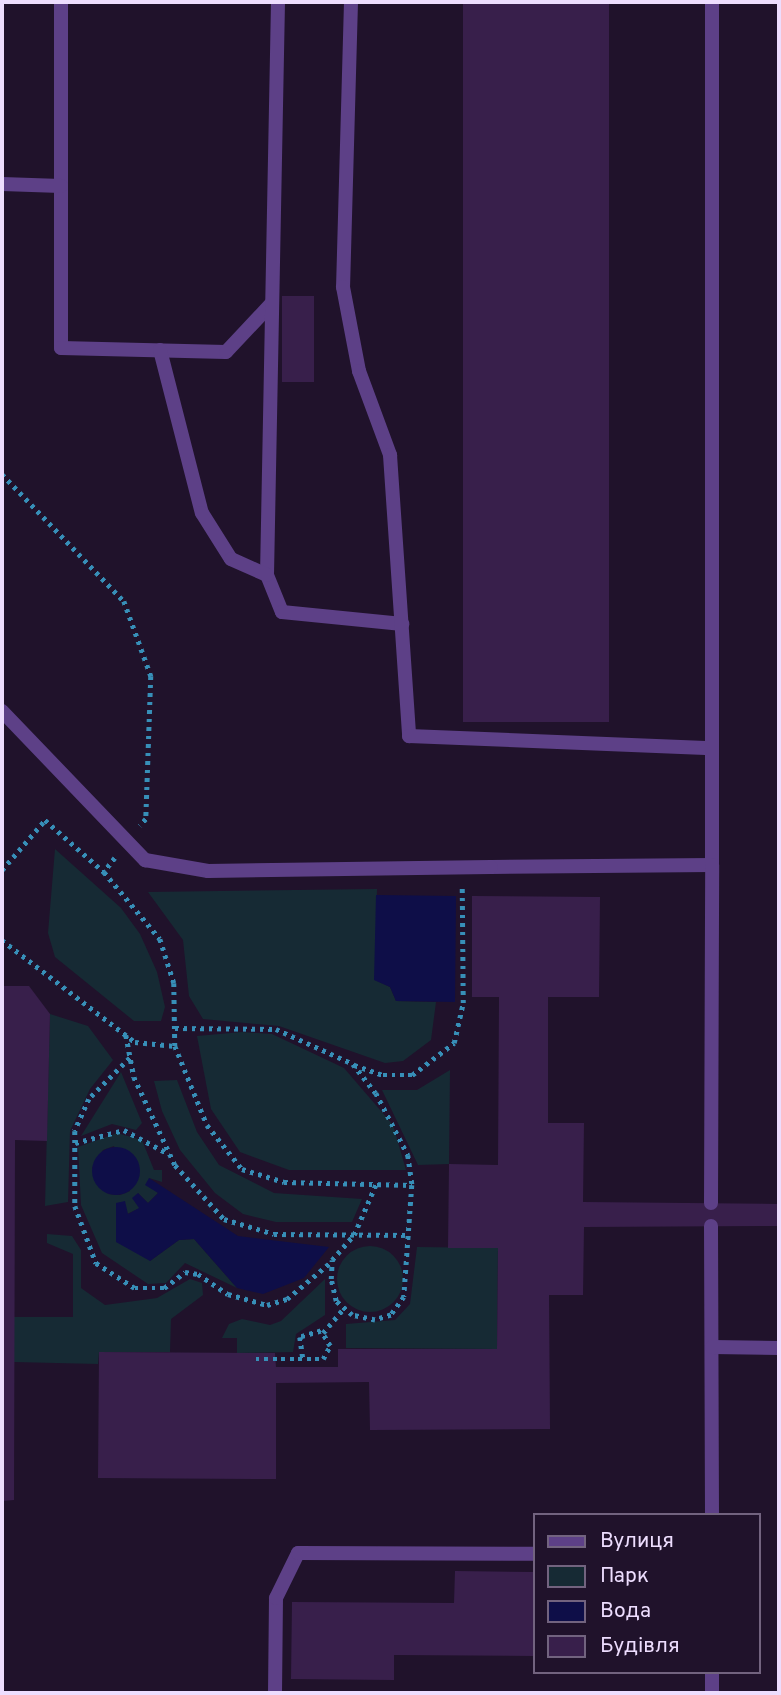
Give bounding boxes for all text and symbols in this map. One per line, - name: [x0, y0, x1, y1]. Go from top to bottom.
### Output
- legend: [532, 1513, 760, 1674]
- text: Вулиця: [600, 1528, 674, 1555]
- text: Парк: [600, 1563, 649, 1590]
- text: Вода: [600, 1598, 651, 1625]
- text: Будівля: [600, 1633, 680, 1660]

